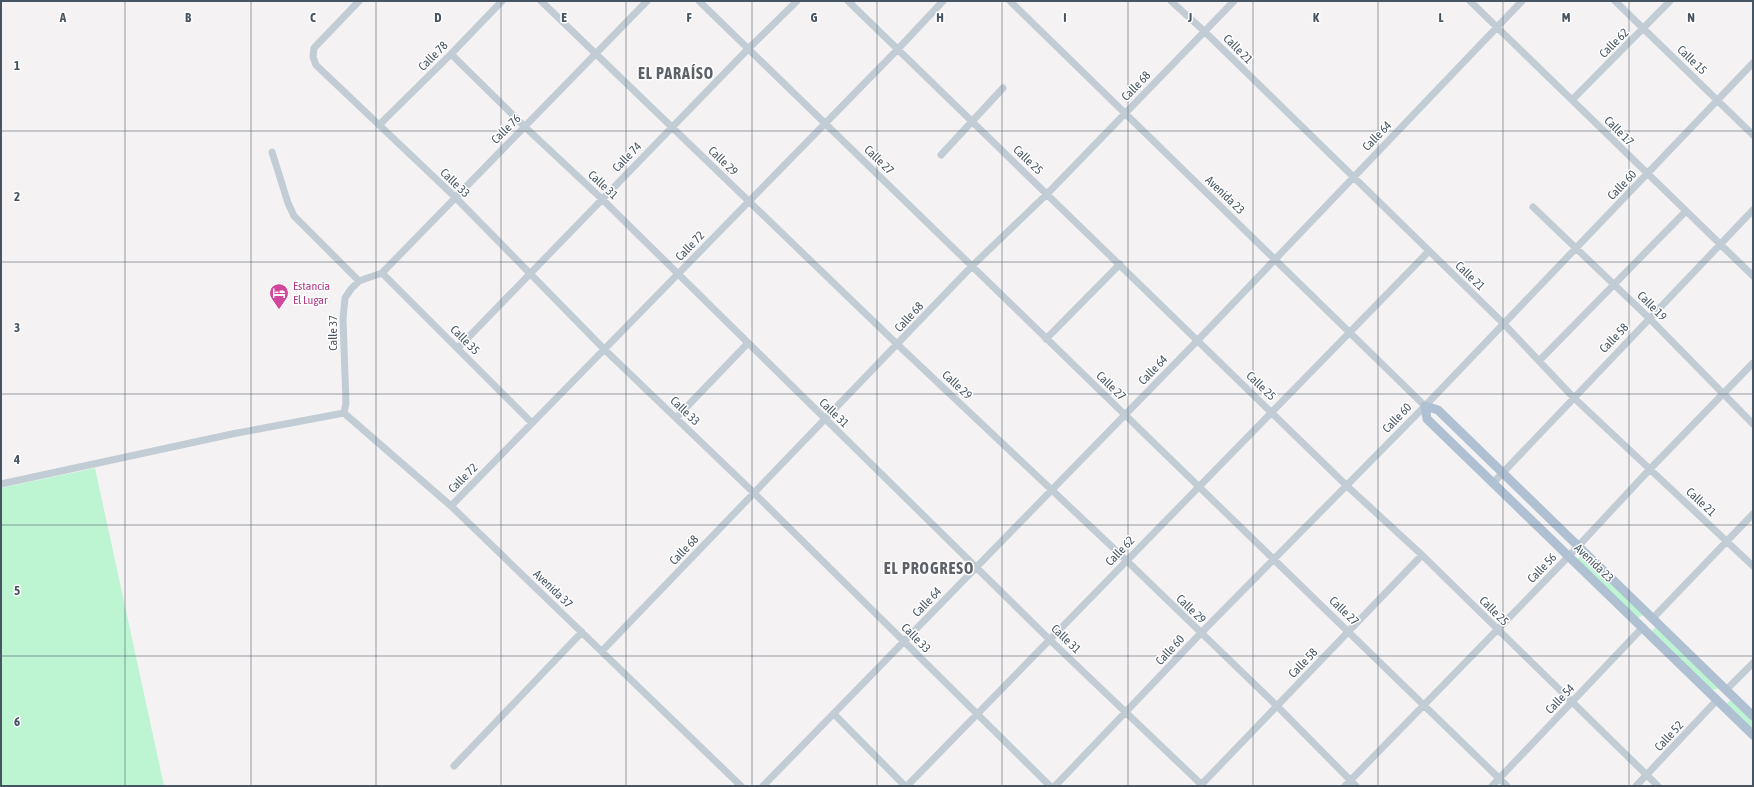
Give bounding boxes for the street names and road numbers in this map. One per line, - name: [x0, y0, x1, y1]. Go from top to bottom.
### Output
- street label: Calle 62: [1596, 25, 1632, 61]
- street label: Calle 21: [1220, 31, 1256, 67]
- street label: Calle 78: [415, 38, 451, 74]
- street label: Calle 15: [1674, 43, 1710, 77]
- street label: Calle 68: [1119, 68, 1154, 104]
- street label: Calle 76: [488, 111, 524, 147]
- street label: Calle 17: [1601, 113, 1637, 149]
- street label: Calle 64: [1360, 118, 1395, 154]
- street label: Calle 74: [610, 139, 645, 175]
- street label: Calle 27: [861, 143, 897, 178]
- street label: Calle 25: [1010, 143, 1046, 177]
- street label: Calle 29: [705, 144, 741, 179]
- street label: Calle 33: [437, 166, 473, 200]
- street label: Calle 60: [1605, 167, 1640, 203]
- street label: Calle 31: [585, 168, 621, 203]
- street label: Avenida 23: [1203, 173, 1247, 217]
- street label: Calle 72: [673, 228, 707, 264]
- street label: Calle 21: [1452, 259, 1488, 294]
- street label: Calle 19: [1634, 288, 1670, 324]
- street label: Calle 68: [892, 299, 927, 335]
- street label: Calle 37: [326, 315, 340, 351]
- street label: Calle 58: [1597, 320, 1632, 356]
- street label: Calle 35: [447, 322, 483, 358]
- street label: Calle 64: [1136, 352, 1171, 388]
- street label: Calle 29: [939, 368, 975, 403]
- street label: Calle 27: [1093, 369, 1129, 404]
- street label: Calle 25: [1243, 369, 1279, 403]
- street label: Calle 33: [667, 394, 703, 428]
- street label: Calle 31: [816, 396, 852, 431]
- street label: Calle 60: [1380, 400, 1415, 436]
- street label: Calle 72: [445, 460, 481, 496]
- street label: Calle 21: [1683, 485, 1719, 520]
- street label: Calle 68: [667, 532, 702, 568]
- street label: Calle 62: [1103, 533, 1137, 569]
- street label: Avenida 23: [1572, 541, 1616, 585]
- street label: Calle 56: [1525, 550, 1560, 586]
- street label: Avenida 37: [531, 567, 576, 611]
- street label: Calle 64: [910, 584, 945, 620]
- street label: Calle 29: [1173, 592, 1209, 627]
- street label: Calle 25: [1476, 593, 1512, 629]
- street label: Calle 27: [1326, 594, 1362, 629]
- street label: Calle 33: [898, 620, 934, 656]
- street label: Calle 31: [1048, 622, 1084, 657]
- street label: Calle 60: [1153, 632, 1188, 668]
- street label: Calle 58: [1286, 645, 1321, 681]
- street label: Calle 54: [1543, 681, 1578, 717]
- street label: Calle 52: [1652, 718, 1686, 754]

